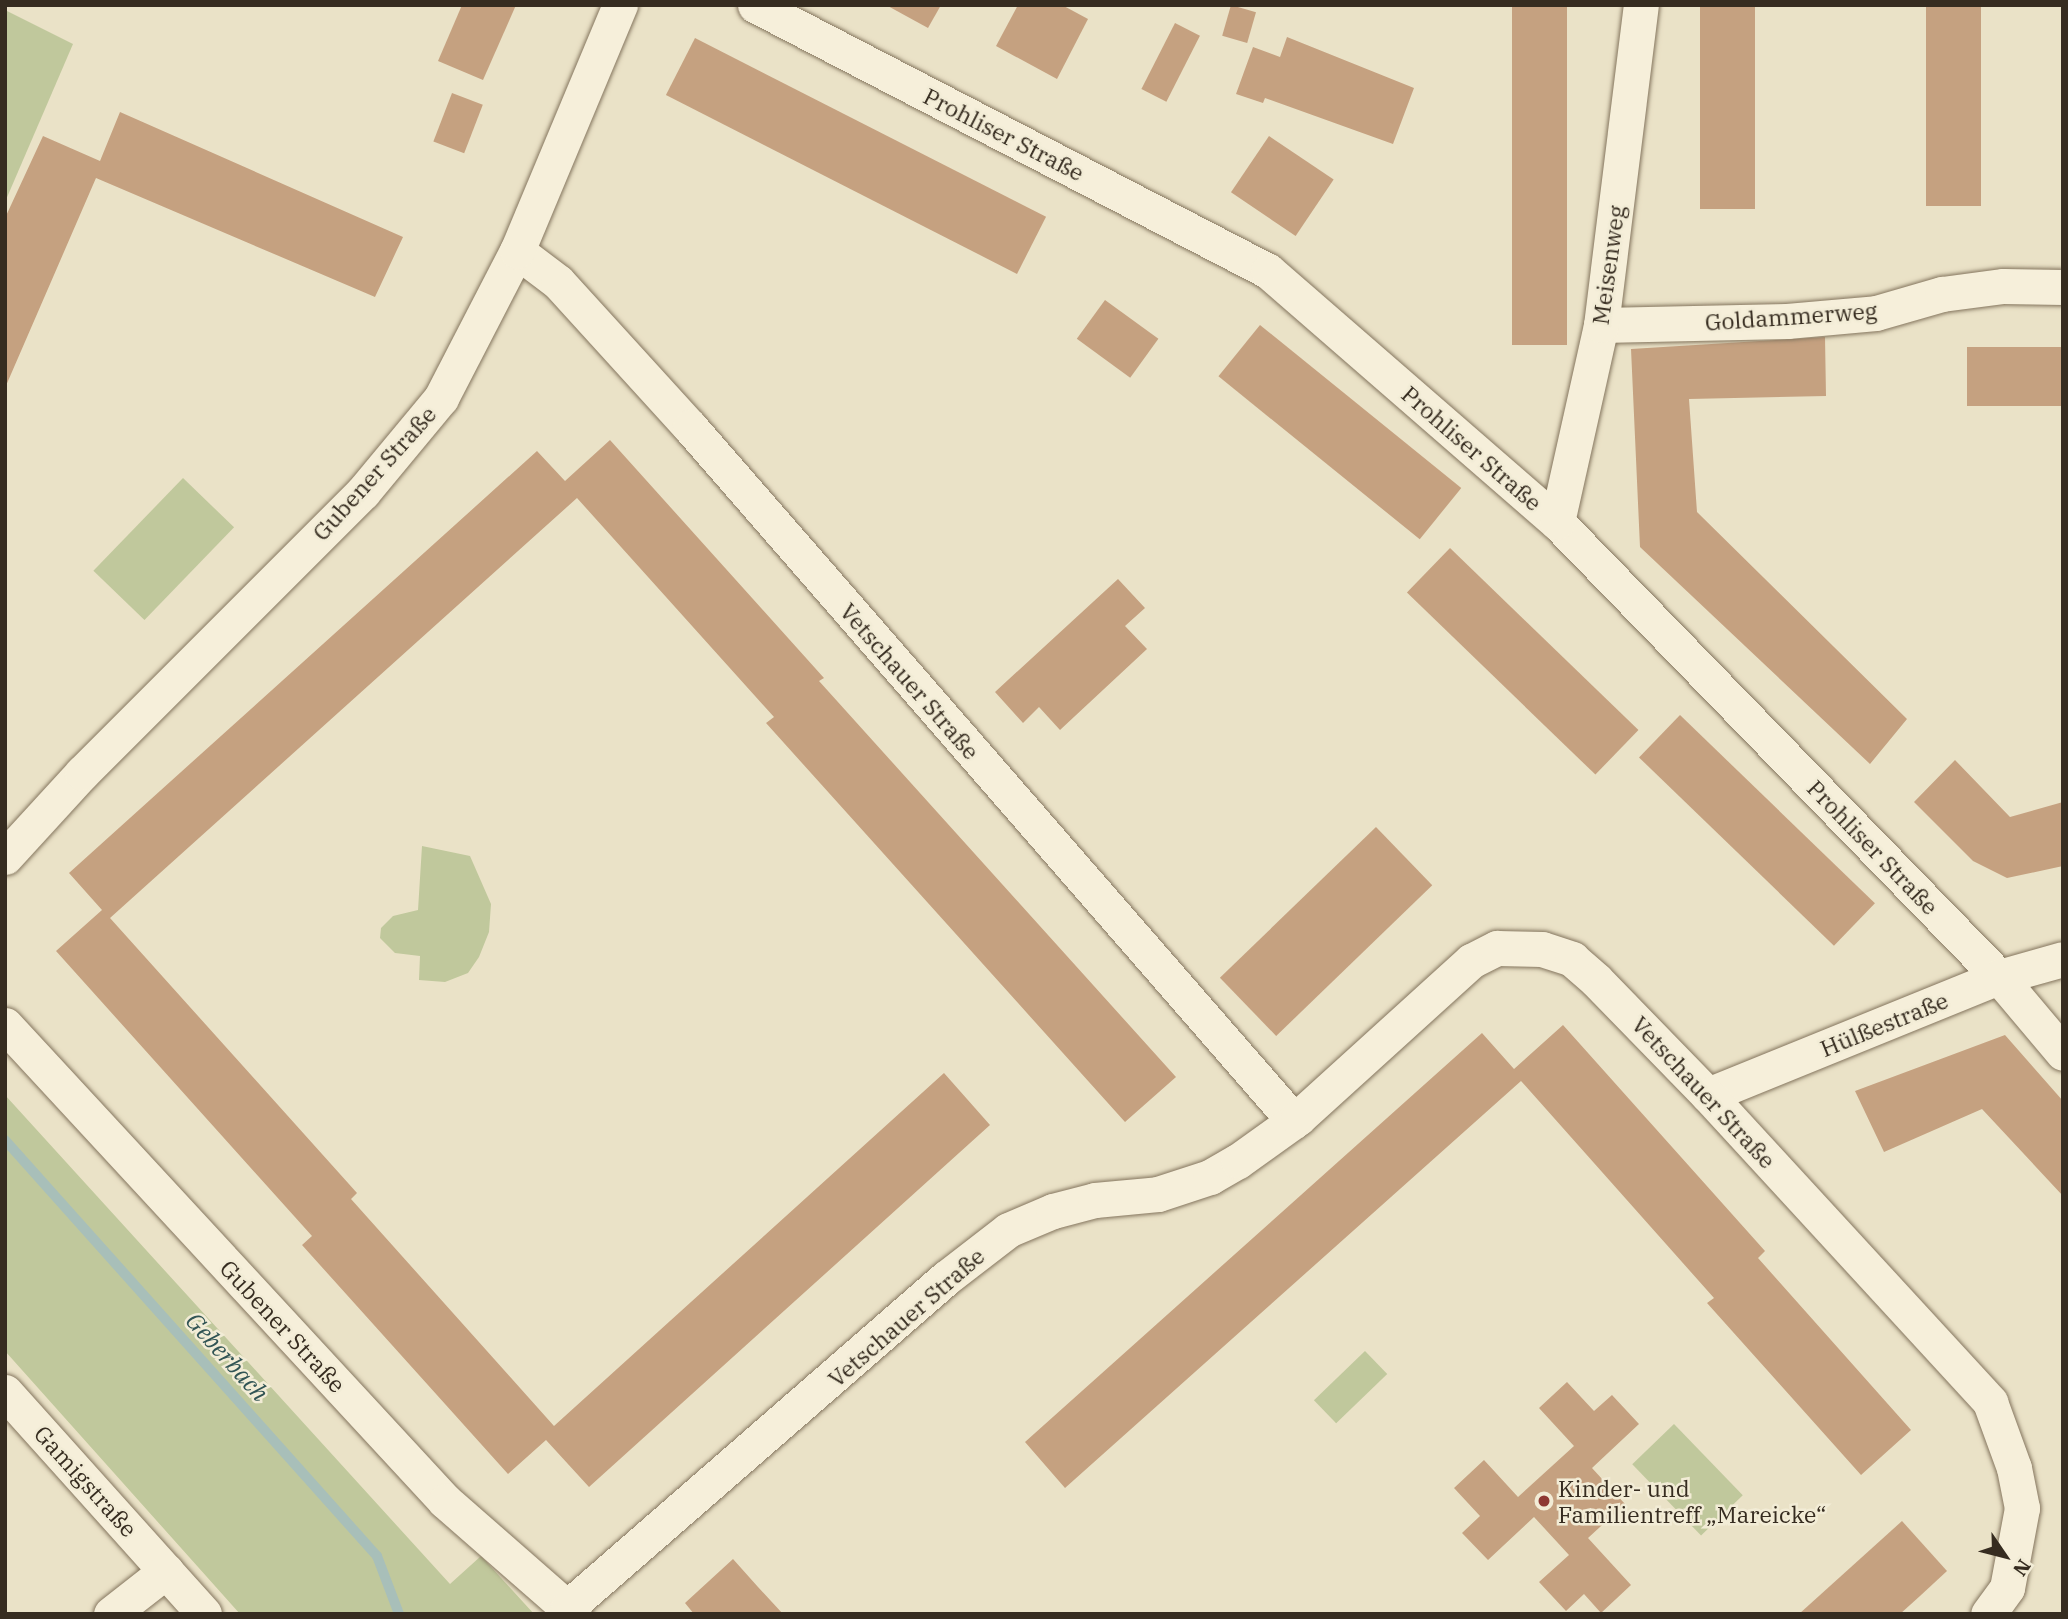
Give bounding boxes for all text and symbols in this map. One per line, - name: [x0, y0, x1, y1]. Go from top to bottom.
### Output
- street label: Prohliser Straße: [919, 82, 1089, 186]
- street label: Meisenweg: [1586, 204, 1630, 326]
- street label: Goldammerweg: [1704, 296, 1878, 336]
- street label: Prohliser Straße: [1396, 380, 1548, 516]
- street label: Gubener Straße: [306, 400, 442, 546]
- street label: Vetschauer Straße: [835, 597, 985, 765]
- street label: Prohliser Straße: [1802, 774, 1944, 920]
- street label: Hülßestraße: [1816, 986, 1952, 1062]
- street label: Vetschauer Straße: [1626, 1010, 1782, 1174]
- street label: Vetschauer Straße: [822, 1242, 990, 1392]
- street label: Gubener Straße: [215, 1254, 351, 1398]
- water label: Geberbach: [180, 1307, 274, 1407]
- street label: Gamigstraße: [29, 1420, 143, 1542]
- place label: Kinder- und Familientreff „Mareicke“: [1558, 1474, 1826, 1528]
- marker: Kinder- und Familientreff „Mareicke“: [1536, 1493, 1552, 1509]
- north arrow: [1970, 1521, 2040, 1591]
- text: N: [2008, 1555, 2036, 1581]

